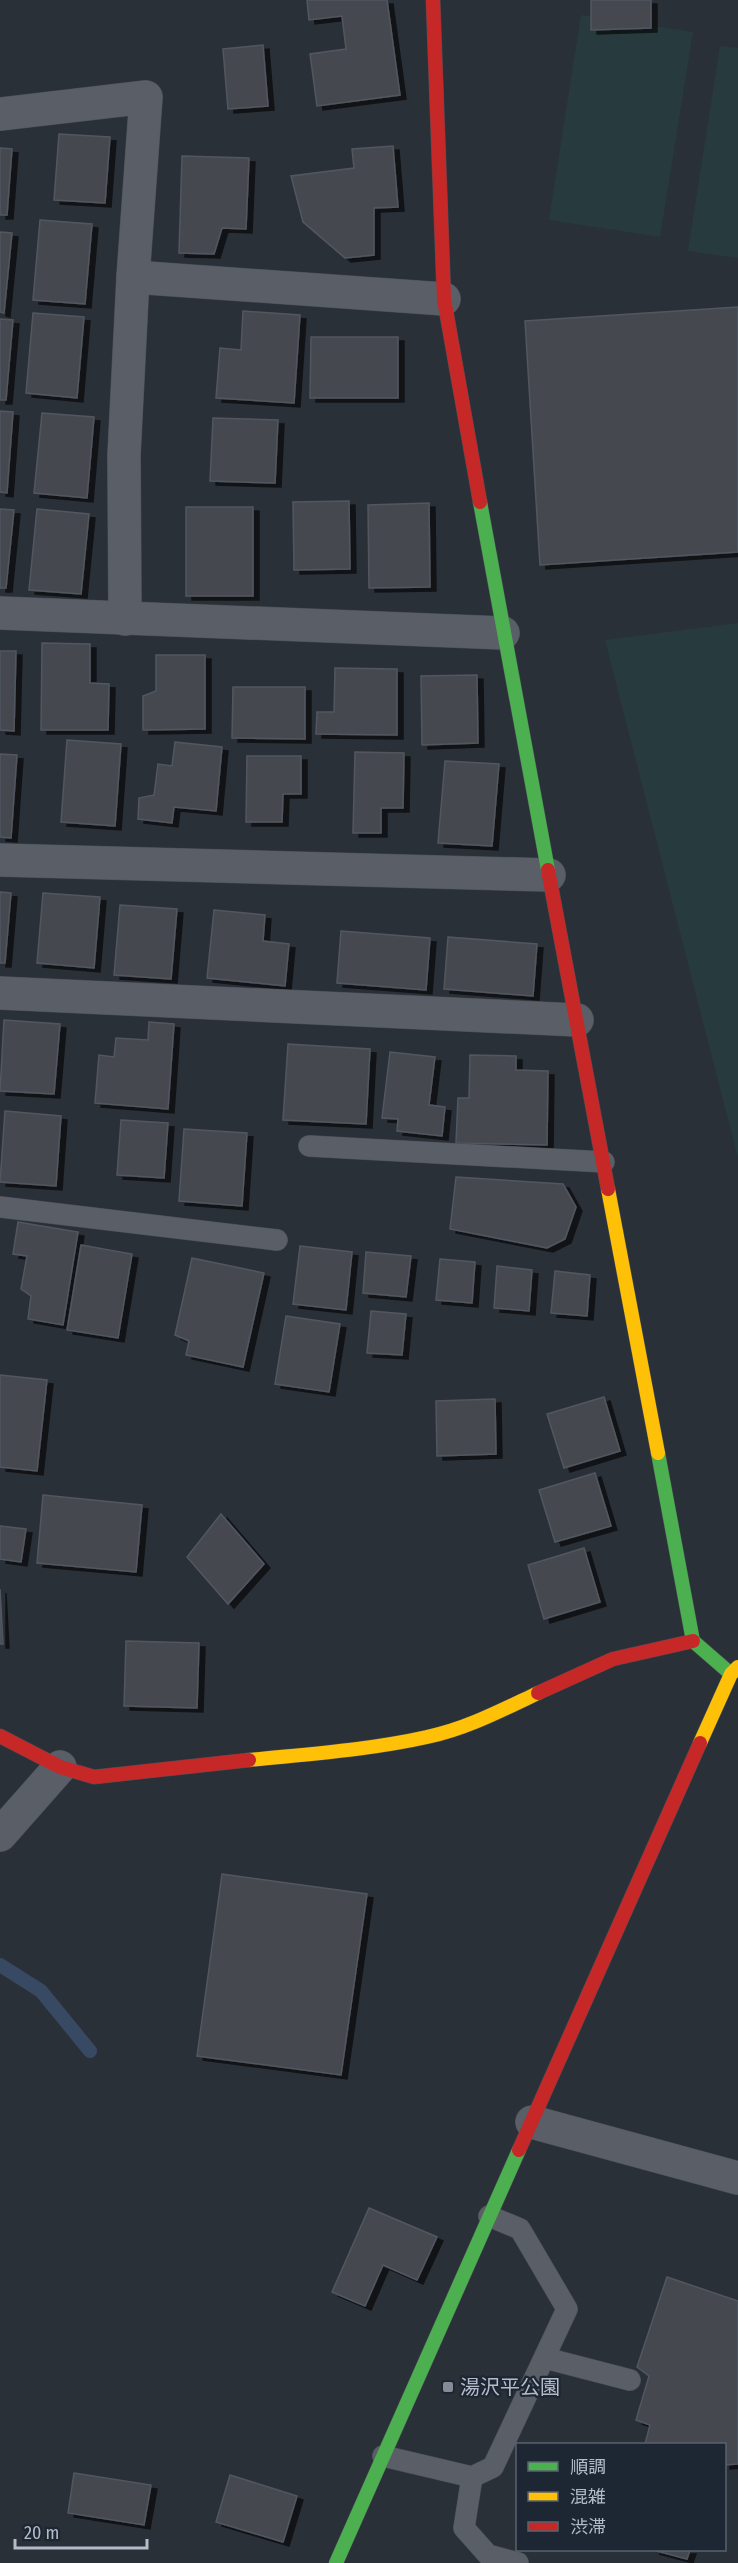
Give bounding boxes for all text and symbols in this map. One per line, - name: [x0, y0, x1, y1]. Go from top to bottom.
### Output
- place label: 湯沢平公園: [460, 2375, 560, 2399]
- marker: 湯沢平公園: [441, 2380, 455, 2394]
- legend: [516, 2443, 726, 2551]
- text: 順調: [570, 2456, 606, 2478]
- text: 混雑: [570, 2486, 606, 2508]
- scale bar: [15, 2512, 147, 2550]
- text: 渋滞: [570, 2516, 606, 2538]
- text: 20 m: [24, 2522, 59, 2544]

